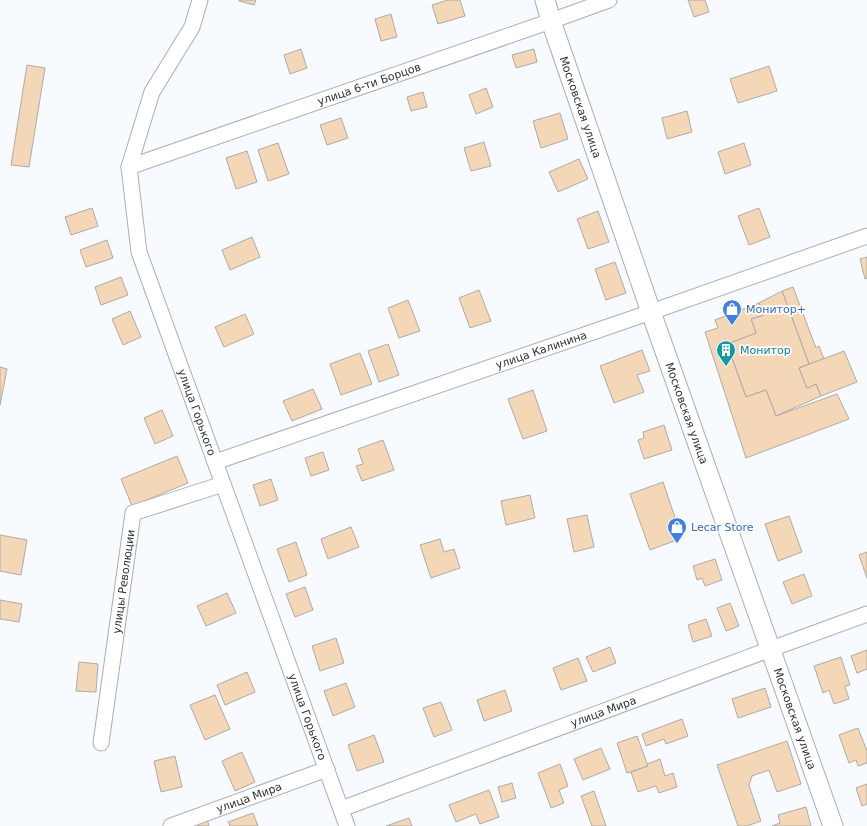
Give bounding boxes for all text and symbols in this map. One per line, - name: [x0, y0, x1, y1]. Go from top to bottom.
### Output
- street label: Московская улица: [557, 55, 604, 160]
- street label: улица 6-ти Борцов: [316, 60, 422, 108]
- shop icon: Монитор+: [721, 298, 743, 326]
- place label: Монитор+: [746, 303, 806, 316]
- street label: улица Калинина: [494, 328, 589, 371]
- building icon: Монитор: [715, 339, 737, 367]
- place label: Монитор: [740, 344, 791, 357]
- street label: Московская улица: [663, 361, 711, 466]
- street label: улица Горького: [175, 367, 219, 458]
- shop icon: Lecar Store: [666, 516, 688, 544]
- place label: Lecar Store: [691, 521, 754, 534]
- street label: улицы Революции: [110, 529, 137, 635]
- street label: Московская улица: [771, 666, 819, 771]
- street label: улица Горького: [286, 672, 329, 762]
- street label: улица Мира: [569, 693, 638, 729]
- street label: улица Мира: [214, 780, 284, 815]

